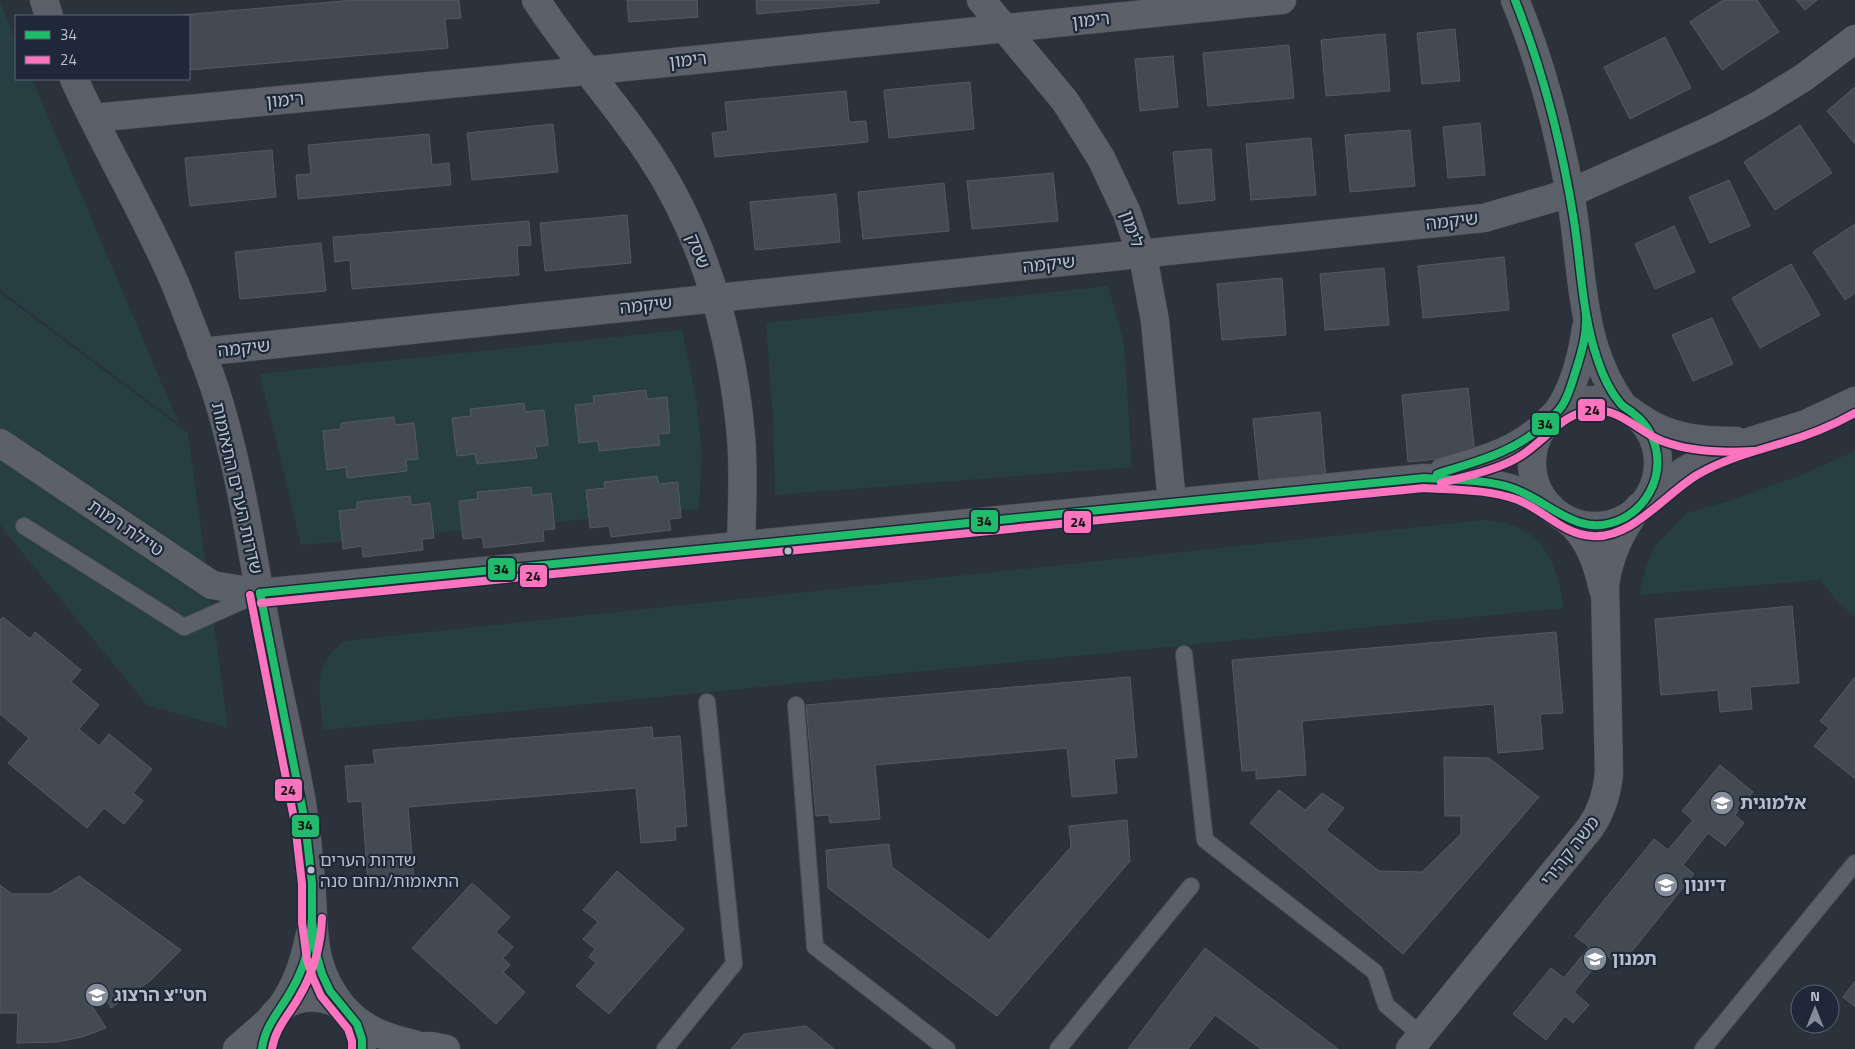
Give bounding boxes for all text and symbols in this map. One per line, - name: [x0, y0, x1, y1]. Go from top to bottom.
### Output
- street label: רימון: [1071, 4, 1111, 35]
- legend: [15, 15, 190, 80]
- text: 34: [60, 23, 77, 46]
- street label: רימון: [668, 44, 708, 75]
- text: 24: [60, 48, 77, 71]
- street label: רימון: [265, 84, 305, 115]
- street label: שיקמה: [1424, 204, 1480, 237]
- street label: לימון: [1114, 207, 1151, 251]
- street label: שסק: [679, 229, 718, 272]
- street label: שיקמה: [1021, 247, 1077, 280]
- street label: שיקמה: [618, 288, 674, 321]
- street label: שיקמה: [216, 331, 272, 364]
- line badge: 24: [1577, 398, 1606, 422]
- street label: שדרות הערים התאומות: [205, 399, 270, 577]
- text: 24: [1584, 399, 1600, 420]
- line badge: 34: [1531, 412, 1560, 436]
- text: 34: [1537, 413, 1553, 434]
- street label: טיילת רמות: [83, 492, 170, 563]
- line badge: 34: [970, 509, 999, 533]
- text: 34: [976, 510, 992, 531]
- line badge: 24: [1063, 510, 1092, 534]
- text: 24: [1070, 511, 1086, 532]
- unlabelled marker: [783, 546, 793, 556]
- line badge: 34: [487, 557, 516, 581]
- text: 34: [493, 558, 509, 579]
- line badge: 24: [519, 564, 548, 588]
- text: 24: [525, 565, 541, 586]
- line badge: 24: [274, 778, 303, 802]
- text: 24: [280, 779, 296, 800]
- place label: אלמוגית: [1740, 789, 1806, 816]
- school or university icon: אלמוגית: [1709, 790, 1735, 816]
- street label: משה קהירי: [1534, 810, 1606, 892]
- line badge: 34: [291, 814, 320, 838]
- text: 34: [297, 814, 313, 835]
- place label: שדרות הערים התאומות/נחום סנה: [320, 847, 459, 894]
- marker: שדרות הערים התאומות/נחום סנה: [306, 865, 316, 875]
- place label: דיונון: [1684, 871, 1726, 898]
- school or university icon: דיונון: [1653, 872, 1679, 898]
- place label: תמנון: [1612, 945, 1657, 972]
- school or university icon: תמנון: [1582, 946, 1608, 972]
- place label: חט''צ הרצוג: [114, 981, 207, 1008]
- school or university icon: חט''צ הרצוג: [84, 982, 110, 1008]
- north arrow: [1790, 984, 1840, 1034]
- text: N: [1810, 985, 1820, 1006]

